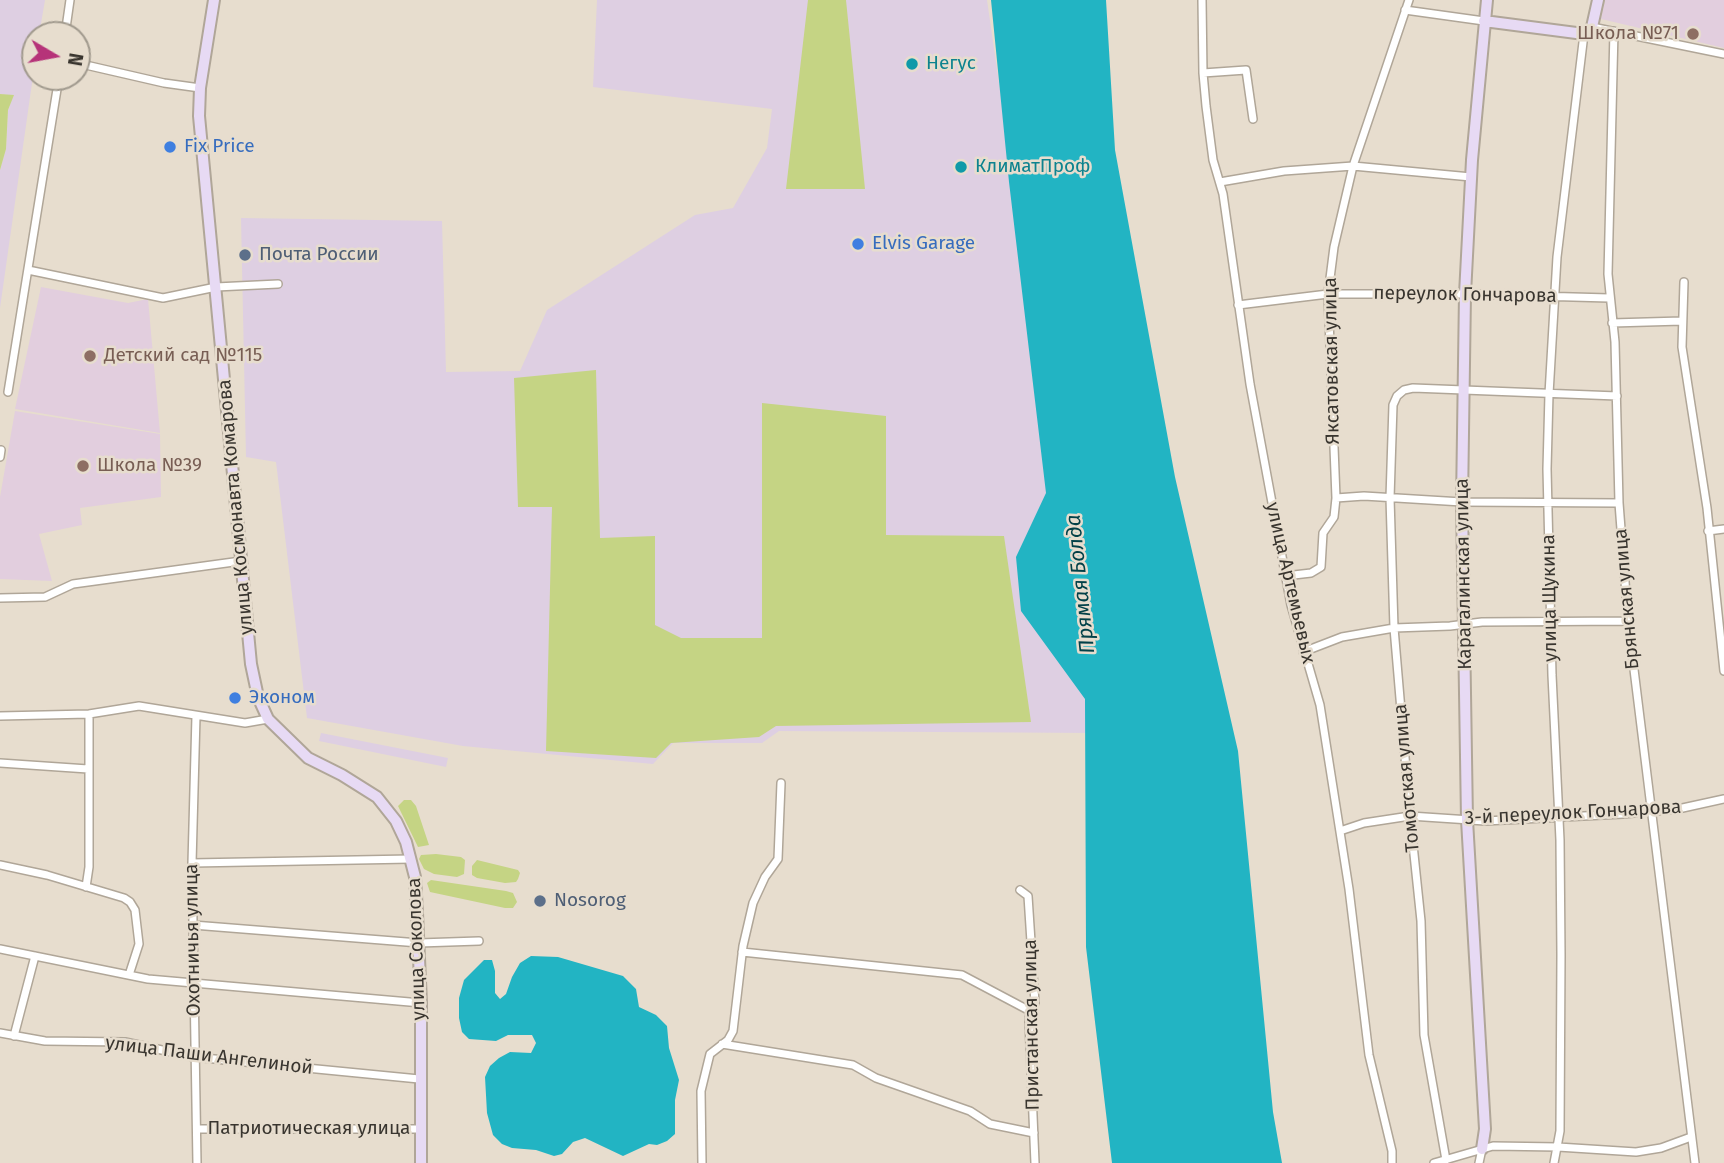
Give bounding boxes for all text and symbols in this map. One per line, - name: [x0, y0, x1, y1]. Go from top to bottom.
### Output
- north arrow: [21, 21, 91, 91]
- place label: Школа №71: [1577, 23, 1679, 45]
- marker: Школа №71: [1685, 26, 1701, 42]
- text: N: [63, 51, 88, 68]
- place label: Негус: [926, 53, 976, 75]
- marker: Негус: [904, 56, 920, 72]
- place label: Fix Price: [184, 136, 255, 158]
- marker: Fix Price: [162, 139, 178, 155]
- place label: КлиматПроф: [975, 156, 1091, 178]
- marker: КлиматПроф: [953, 159, 969, 175]
- place label: Elvis Garage: [872, 233, 975, 255]
- marker: Elvis Garage: [850, 236, 866, 252]
- place label: Почта России: [259, 244, 379, 266]
- marker: Почта России: [237, 247, 253, 263]
- street label: Яксатовская улица: [1319, 277, 1345, 445]
- street label: переулок Гончарова: [1373, 282, 1557, 308]
- place label: Детский сад №115: [104, 345, 262, 367]
- marker: Детский сад №115: [82, 348, 98, 364]
- street label: улица Космонавта Комарова: [213, 378, 259, 636]
- place label: Школа №39: [97, 455, 202, 477]
- marker: Школа №39: [75, 458, 91, 474]
- street label: Карагалинская улица: [1451, 478, 1477, 670]
- street label: улица Артемьевых: [1260, 500, 1320, 666]
- water label: Прямая Болда: [1061, 513, 1101, 655]
- street label: Брянская улица: [1609, 528, 1645, 670]
- street label: улица Щукина: [1537, 534, 1563, 662]
- place label: Эконом: [249, 687, 315, 709]
- marker: Эконом: [227, 690, 243, 706]
- street label: Томотская улица: [1389, 703, 1425, 853]
- street label: 3-й переулок Гончарова: [1464, 796, 1682, 830]
- street label: Охотничья улица: [180, 864, 206, 1016]
- street label: улица Соколова: [403, 877, 431, 1021]
- place label: Nosorog: [554, 890, 626, 912]
- marker: Nosorog: [532, 893, 548, 909]
- street label: Пристанская улица: [1019, 939, 1045, 1111]
- street label: улица Паши Ангелиной: [104, 1032, 314, 1080]
- street label: Патриотическая улица: [208, 1118, 410, 1140]

